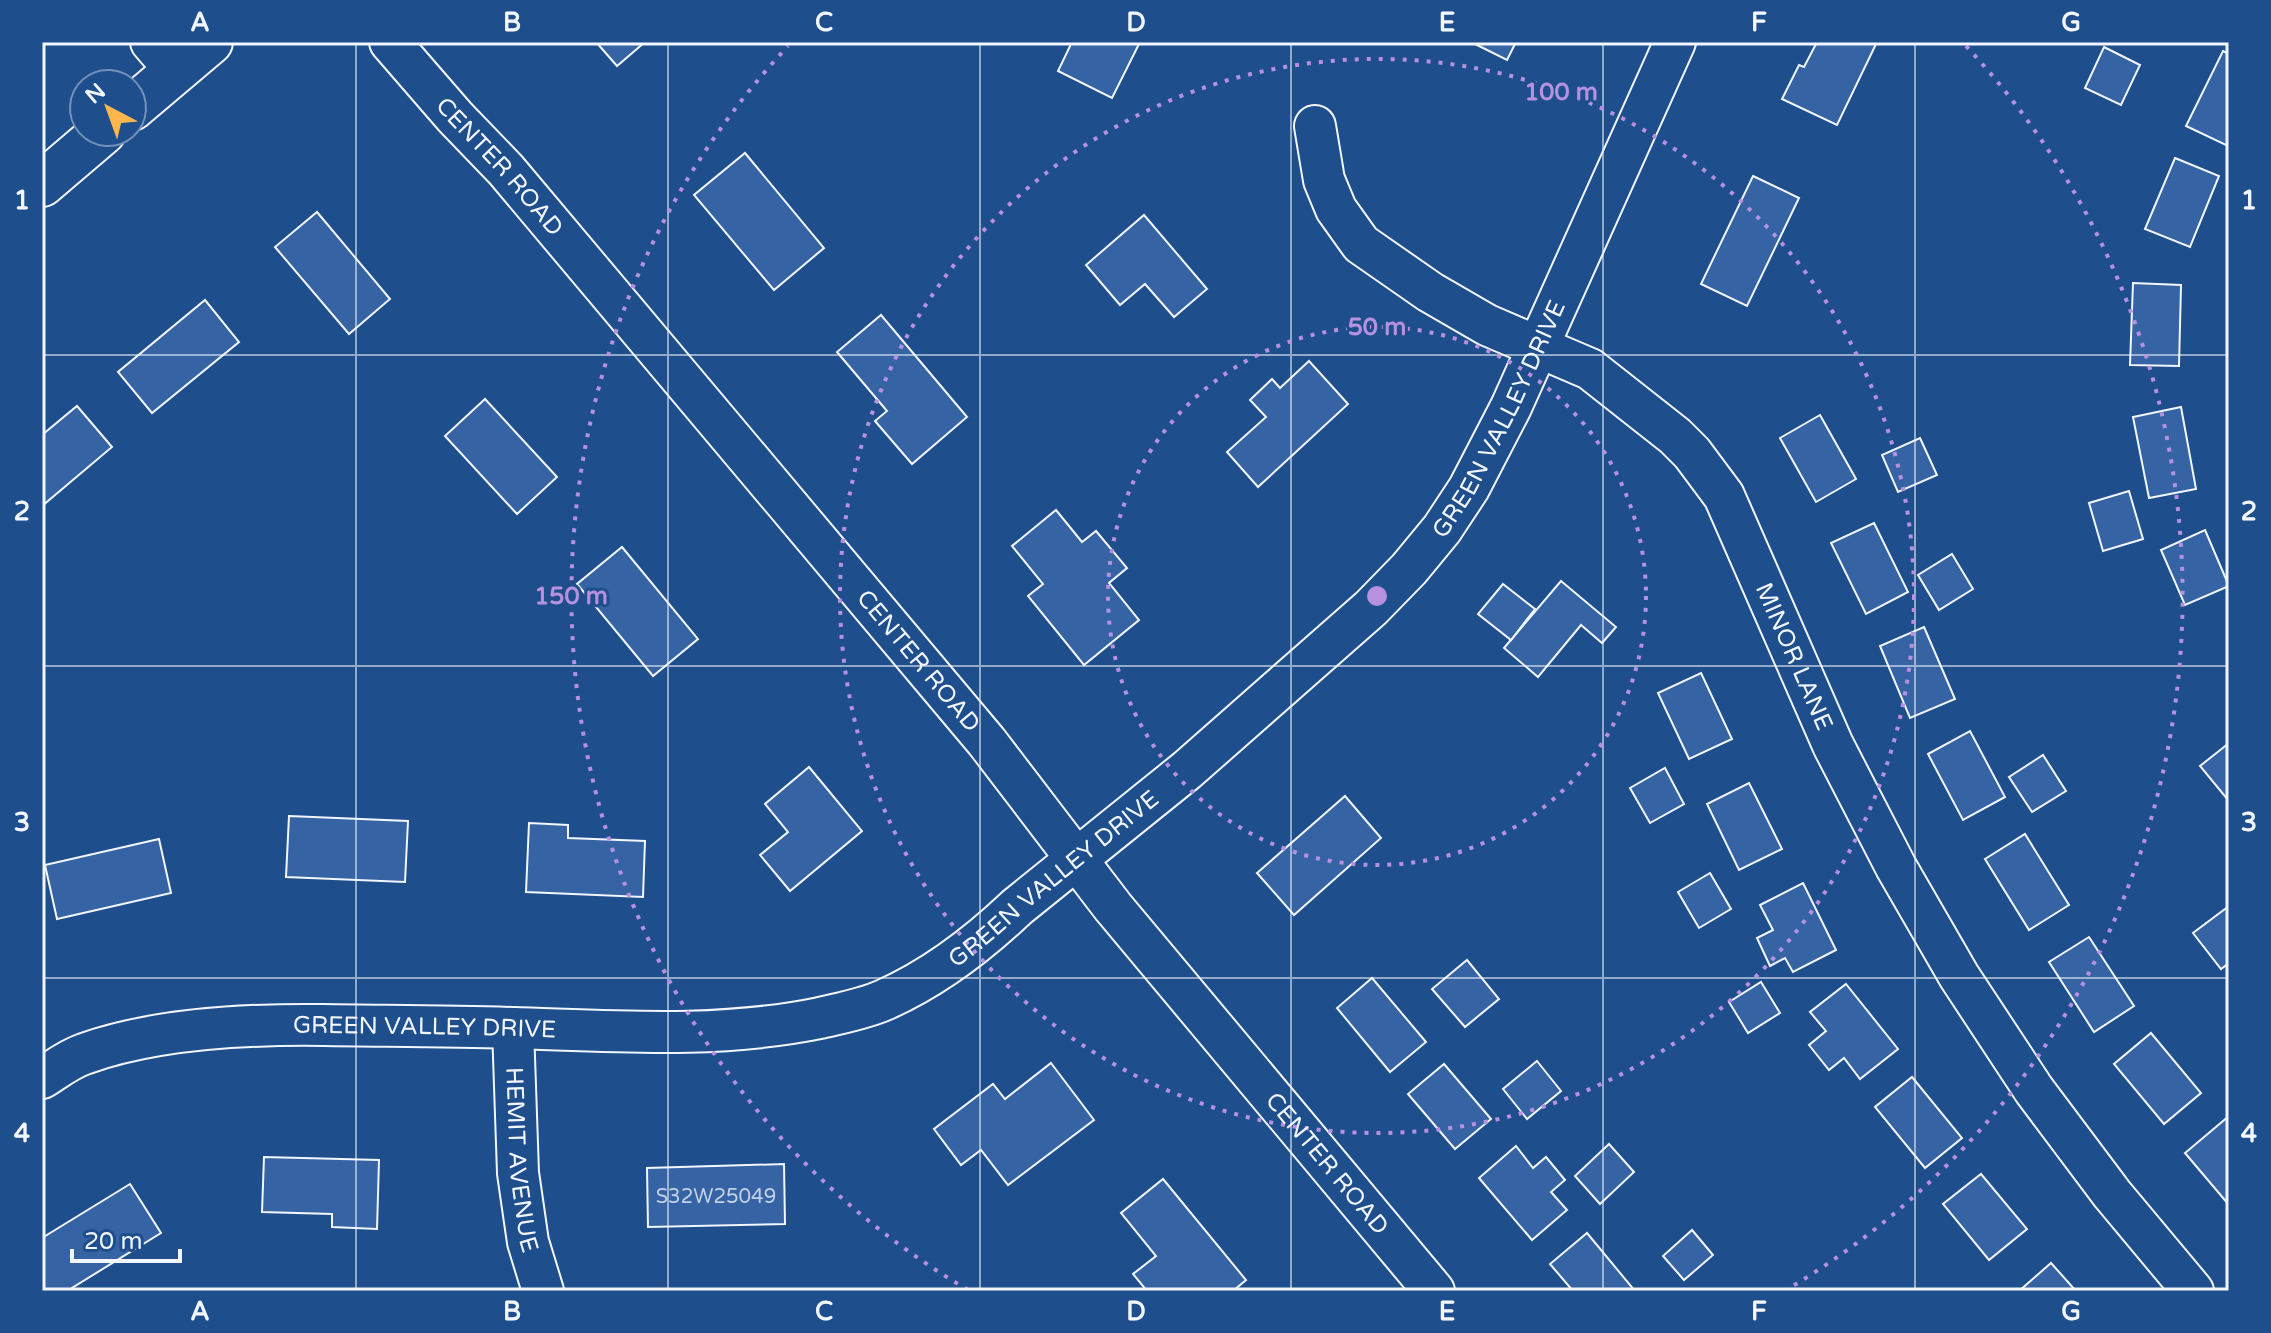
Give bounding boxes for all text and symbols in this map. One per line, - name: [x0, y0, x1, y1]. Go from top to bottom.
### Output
- text: A: [190, 7, 210, 38]
- text: B: [503, 7, 521, 38]
- text: C: [815, 7, 833, 38]
- text: D: [1126, 7, 1146, 38]
- text: E: [1439, 7, 1455, 38]
- text: F: [1751, 7, 1767, 38]
- text: G: [2061, 7, 2081, 38]
- north arrow: [68, 68, 148, 148]
- text: N: [80, 78, 111, 109]
- text: 100 m: [1524, 78, 1598, 107]
- street label: CENTER ROAD: [430, 91, 569, 242]
- text: 1: [14, 185, 30, 216]
- text: 1: [2241, 185, 2257, 216]
- street label: GREEN VALLEY DRIVE: [1426, 296, 1572, 544]
- text: 50 m: [1348, 313, 1406, 342]
- text: 2: [14, 496, 30, 527]
- text: 2: [2241, 496, 2257, 527]
- street label: MINOR LANE: [1749, 578, 1839, 735]
- text: 150 m: [534, 582, 608, 611]
- centre of rings: [1363, 582, 1391, 610]
- street label: CENTER ROAD: [850, 584, 986, 738]
- street label: GREEN VALLEY DRIVE: [943, 785, 1165, 974]
- text: 3: [14, 807, 30, 838]
- text: 3: [2241, 807, 2257, 838]
- street label: GREEN VALLEY DRIVE: [293, 1011, 557, 1044]
- street label: HEMIT AVENUE: [499, 1067, 544, 1256]
- street label: CENTER ROAD: [1259, 1087, 1395, 1241]
- text: 4: [14, 1118, 30, 1149]
- text: 4: [2241, 1118, 2257, 1149]
- house number: S32W25049: [656, 1185, 776, 1209]
- scale bar: [72, 1213, 180, 1263]
- text: 20 m: [84, 1227, 142, 1256]
- text: A: [190, 1296, 210, 1327]
- text: B: [503, 1296, 521, 1327]
- text: C: [815, 1296, 833, 1327]
- text: D: [1126, 1296, 1146, 1327]
- text: E: [1439, 1296, 1455, 1327]
- text: F: [1751, 1296, 1767, 1327]
- text: G: [2061, 1296, 2081, 1327]

